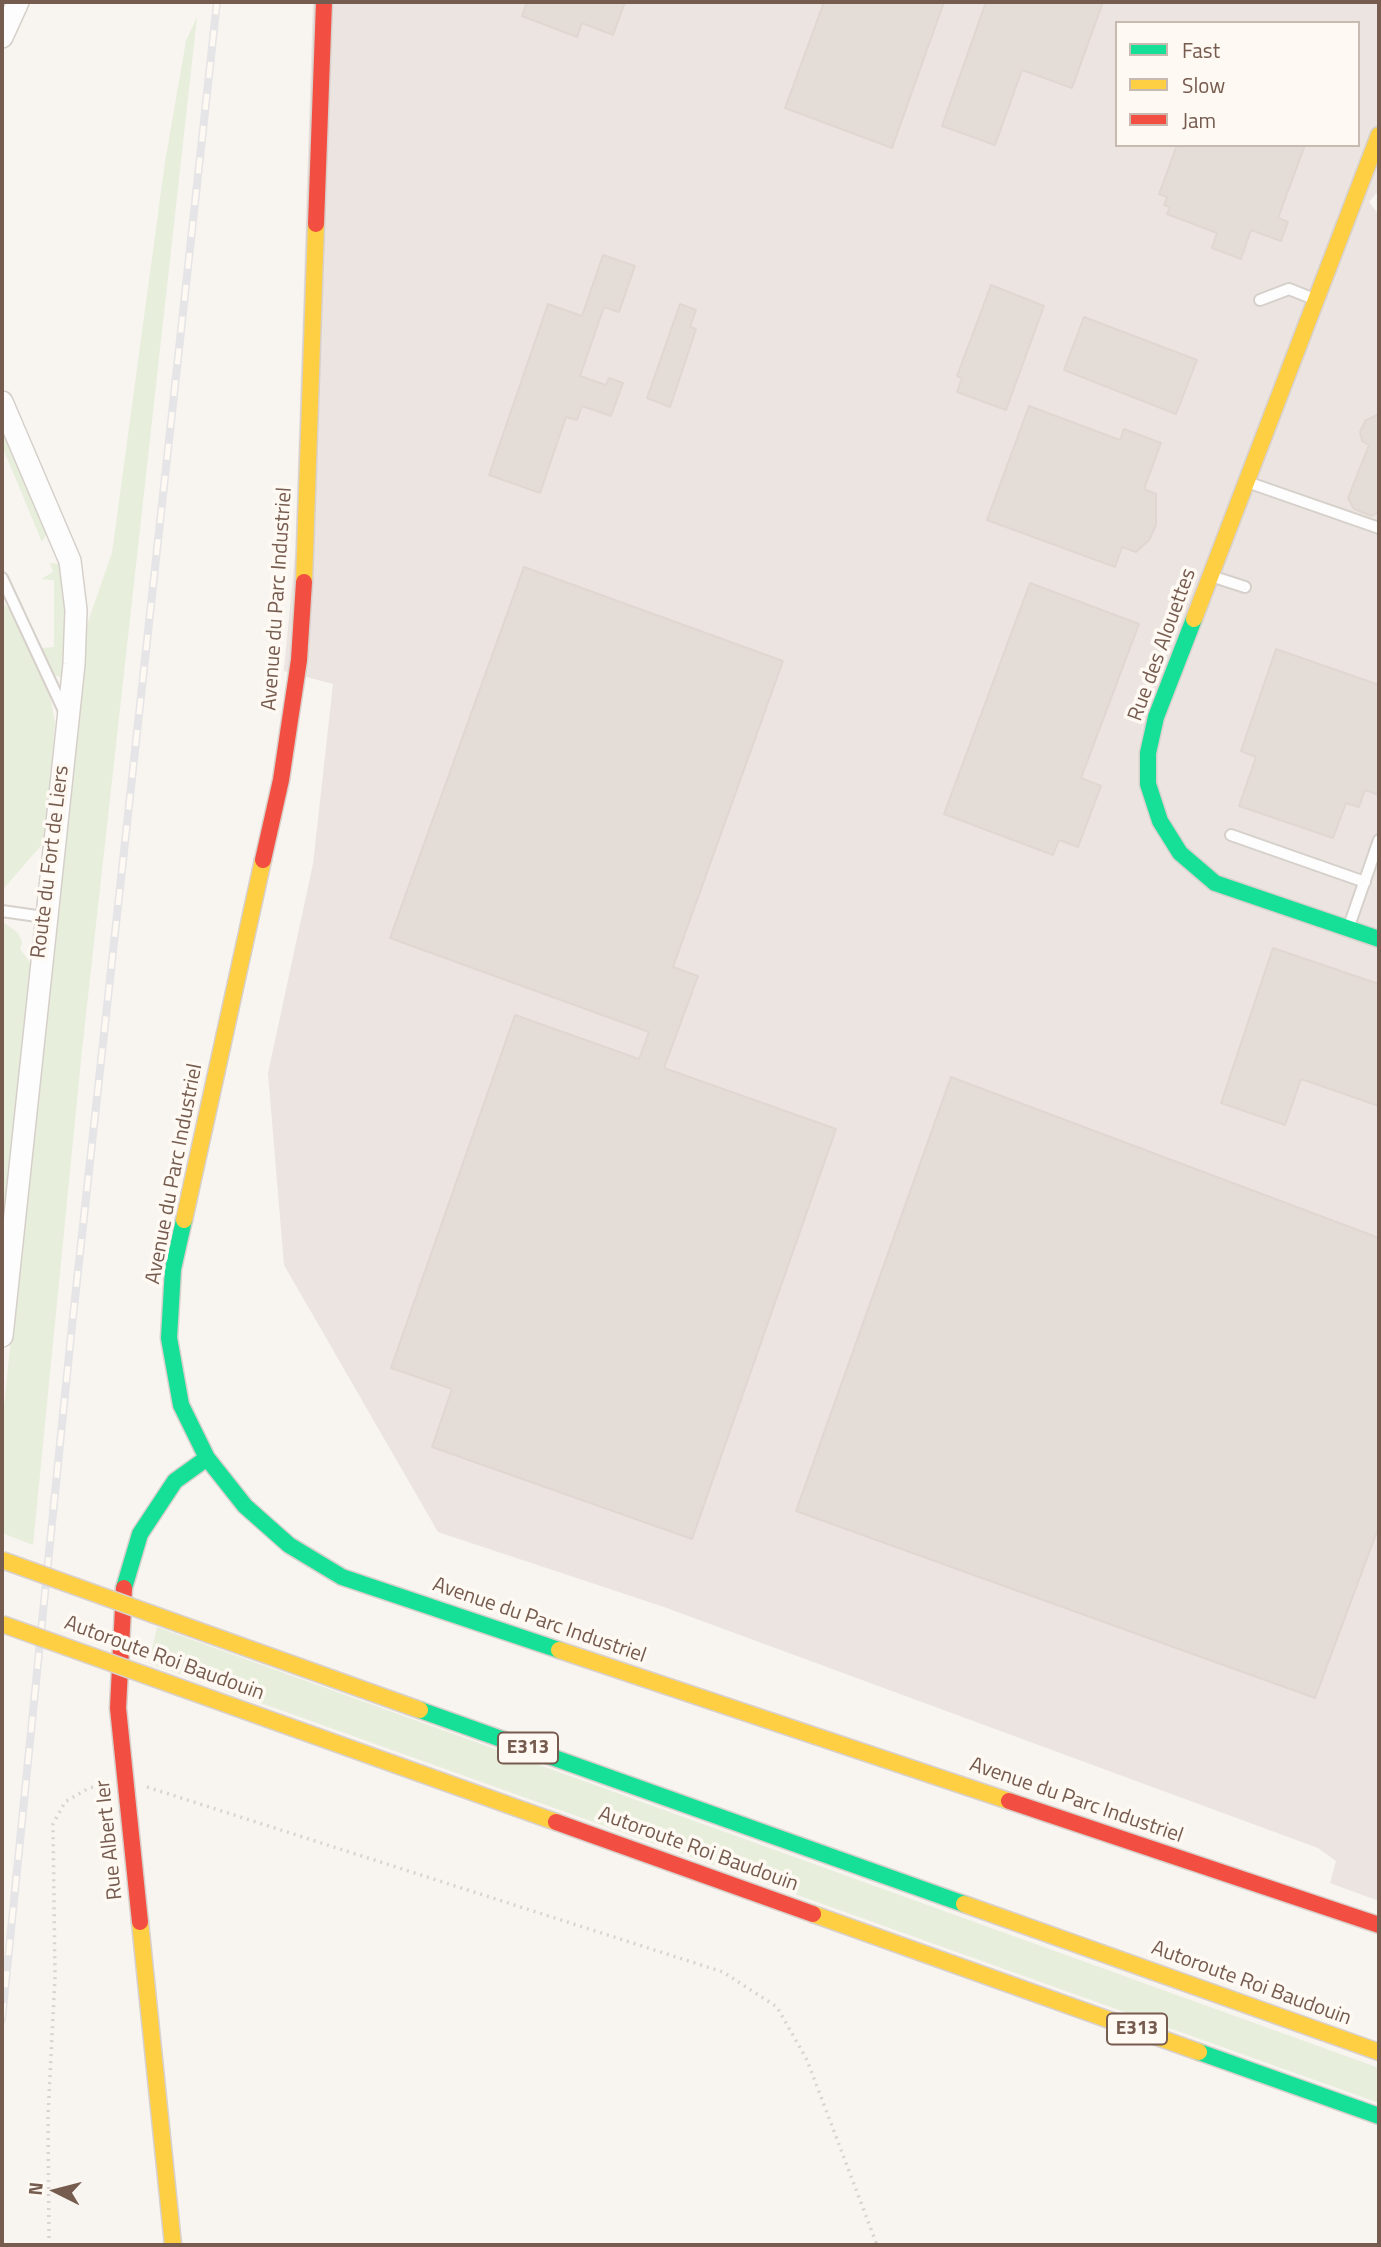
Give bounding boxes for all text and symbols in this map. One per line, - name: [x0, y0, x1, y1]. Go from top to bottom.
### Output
- legend: [1115, 21, 1360, 147]
- text: Fast: [1182, 34, 1220, 66]
- text: Slow: [1182, 69, 1225, 101]
- text: Jam: [1182, 104, 1216, 136]
- street label: Avenue du Parc Industriel: [258, 486, 298, 712]
- street label: Rue des Alouettes: [1124, 565, 1202, 725]
- street label: Route du Fort de Liers: [27, 764, 75, 960]
- street label: Avenue du Parc Industriel: [141, 1062, 209, 1286]
- street label: Avenue du Parc Industriel: [429, 1573, 649, 1669]
- street label: Autoroute Roi Baudouin: [61, 1611, 267, 1707]
- road number: E313: [498, 1732, 558, 1764]
- street label: Avenue du Parc Industriel: [966, 1753, 1186, 1849]
- street label: Rue Albert Ier: [91, 1779, 129, 1901]
- street label: Autoroute Roi Baudouin: [595, 1802, 801, 1898]
- street label: Autoroute Roi Baudouin: [1148, 1936, 1354, 2032]
- road number: E313: [1107, 2013, 1167, 2044]
- north arrow: [21, 2156, 91, 2226]
- text: N: [20, 2181, 50, 2197]

